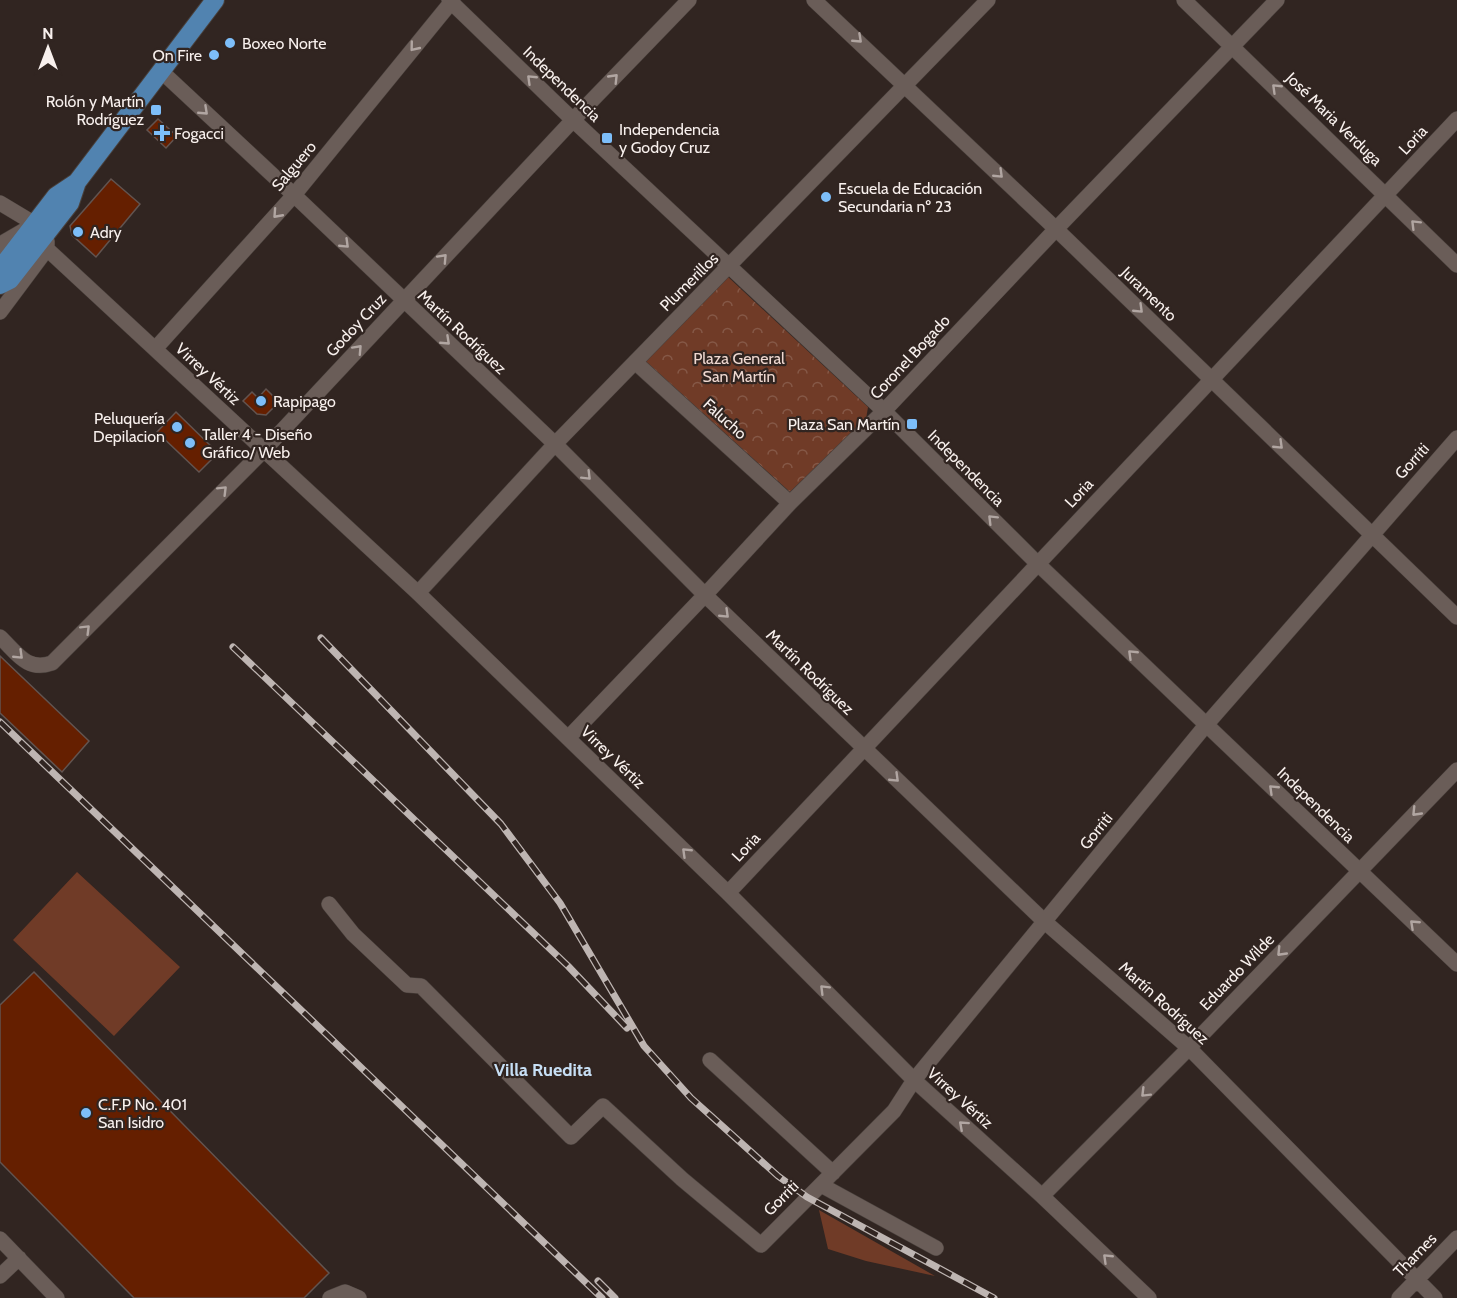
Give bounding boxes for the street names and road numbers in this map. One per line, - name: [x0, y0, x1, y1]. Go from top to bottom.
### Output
- street label: Independencia: [519, 42, 605, 126]
- street label: José Maria Verduga: [1281, 68, 1386, 170]
- street label: Loria: [1395, 121, 1431, 158]
- street label: Salguero: [268, 137, 320, 195]
- street label: Plumerillos: [656, 249, 722, 315]
- street label: Juramento: [1116, 262, 1181, 325]
- street label: Martín Rodríguez: [414, 286, 511, 378]
- street label: Godoy Cruz: [322, 289, 390, 361]
- street label: Coronel Bogado: [866, 311, 954, 403]
- street label: Virrey Vértiz: [172, 339, 245, 409]
- street label: Falucho: [699, 395, 751, 444]
- street label: Independencia: [924, 426, 1008, 510]
- street label: Gorriti: [1391, 439, 1433, 483]
- street label: Loria: [1061, 474, 1097, 511]
- street label: Martín Rodríguez: [762, 625, 858, 719]
- street label: Virrey Vértiz: [577, 722, 649, 793]
- street label: Independencia: [1273, 763, 1359, 847]
- street label: Gorriti: [1075, 809, 1117, 853]
- street label: Loria: [728, 828, 764, 865]
- street label: Eduardo Wilde: [1196, 930, 1278, 1014]
- street label: Martín Rodríguez: [1115, 958, 1213, 1049]
- street label: Virrey Vértiz: [923, 1064, 997, 1133]
- street label: Gorriti: [760, 1177, 802, 1219]
- street label: Thames: [1390, 1229, 1441, 1281]

